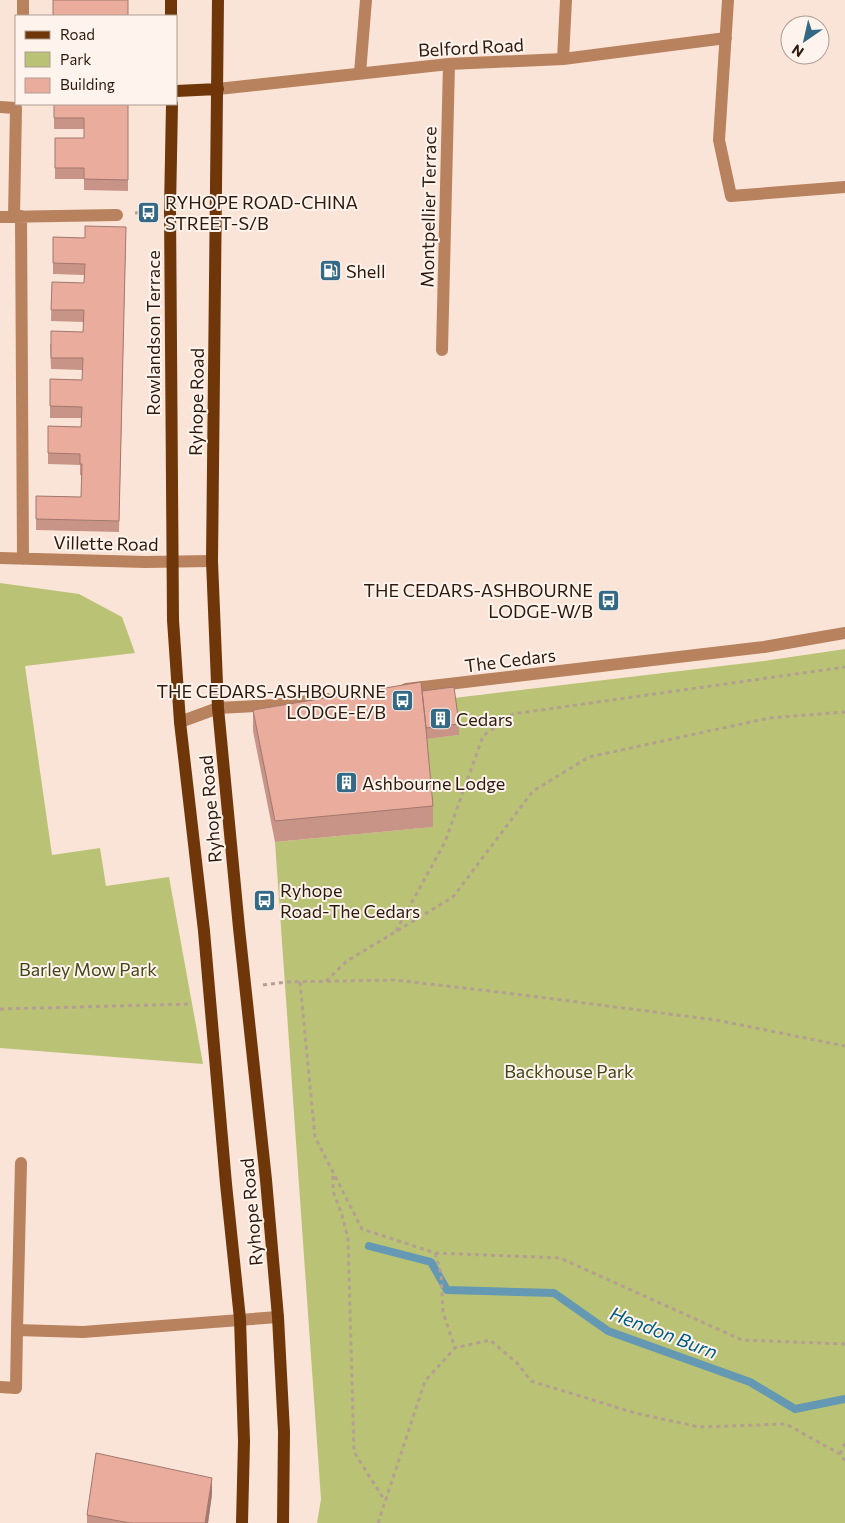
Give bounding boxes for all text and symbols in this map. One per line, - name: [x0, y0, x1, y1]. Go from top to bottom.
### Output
- legend: [15, 15, 178, 105]
- north arrow: [780, 15, 830, 65]
- text: Road: [60, 25, 95, 43]
- street label: Belford Road: [418, 33, 524, 61]
- text: N: [788, 41, 807, 61]
- text: Park: [60, 50, 91, 68]
- text: Building: [60, 75, 115, 93]
- street label: Montpellier Terrace: [416, 126, 440, 288]
- place label: RYHOPE ROAD-CHINA STREET-S/B: [165, 191, 358, 234]
- bus stop icon: RYHOPE ROAD-CHINA STREET-S/B: [137, 200, 161, 224]
- street label: Rowlandson Terrace: [142, 250, 164, 416]
- fuel station icon: Shell: [318, 259, 342, 283]
- place label: Shell: [346, 260, 386, 282]
- street label: Ryhope Road: [184, 348, 208, 456]
- street label: Villette Road: [53, 531, 159, 555]
- place label: THE CEDARS-ASHBOURNE LODGE-W/B: [364, 579, 593, 622]
- bus stop icon: THE CEDARS-ASHBOURNE LODGE-W/B: [597, 588, 621, 612]
- street label: The Cedars: [463, 644, 557, 676]
- place label: THE CEDARS-ASHBOURNE LODGE-E/B: [157, 680, 386, 723]
- bus stop icon: THE CEDARS-ASHBOURNE LODGE-E/B: [390, 689, 414, 713]
- building icon: Cedars: [428, 707, 452, 731]
- place label: Cedars: [456, 708, 513, 730]
- street label: Ryhope Road: [194, 754, 226, 864]
- building icon: Ashbourne Lodge: [334, 771, 358, 795]
- place label: Ashbourne Lodge: [362, 772, 505, 794]
- place label: Ryhope Road-The Cedars: [280, 879, 420, 922]
- bus stop icon: Ryhope Road-The Cedars: [252, 888, 276, 912]
- park label: Barley Mow Park: [19, 958, 157, 980]
- park label: Backhouse Park: [504, 1060, 634, 1082]
- street label: Ryhope Road: [235, 1157, 267, 1267]
- water label: Hendon Burn: [607, 1301, 721, 1363]

